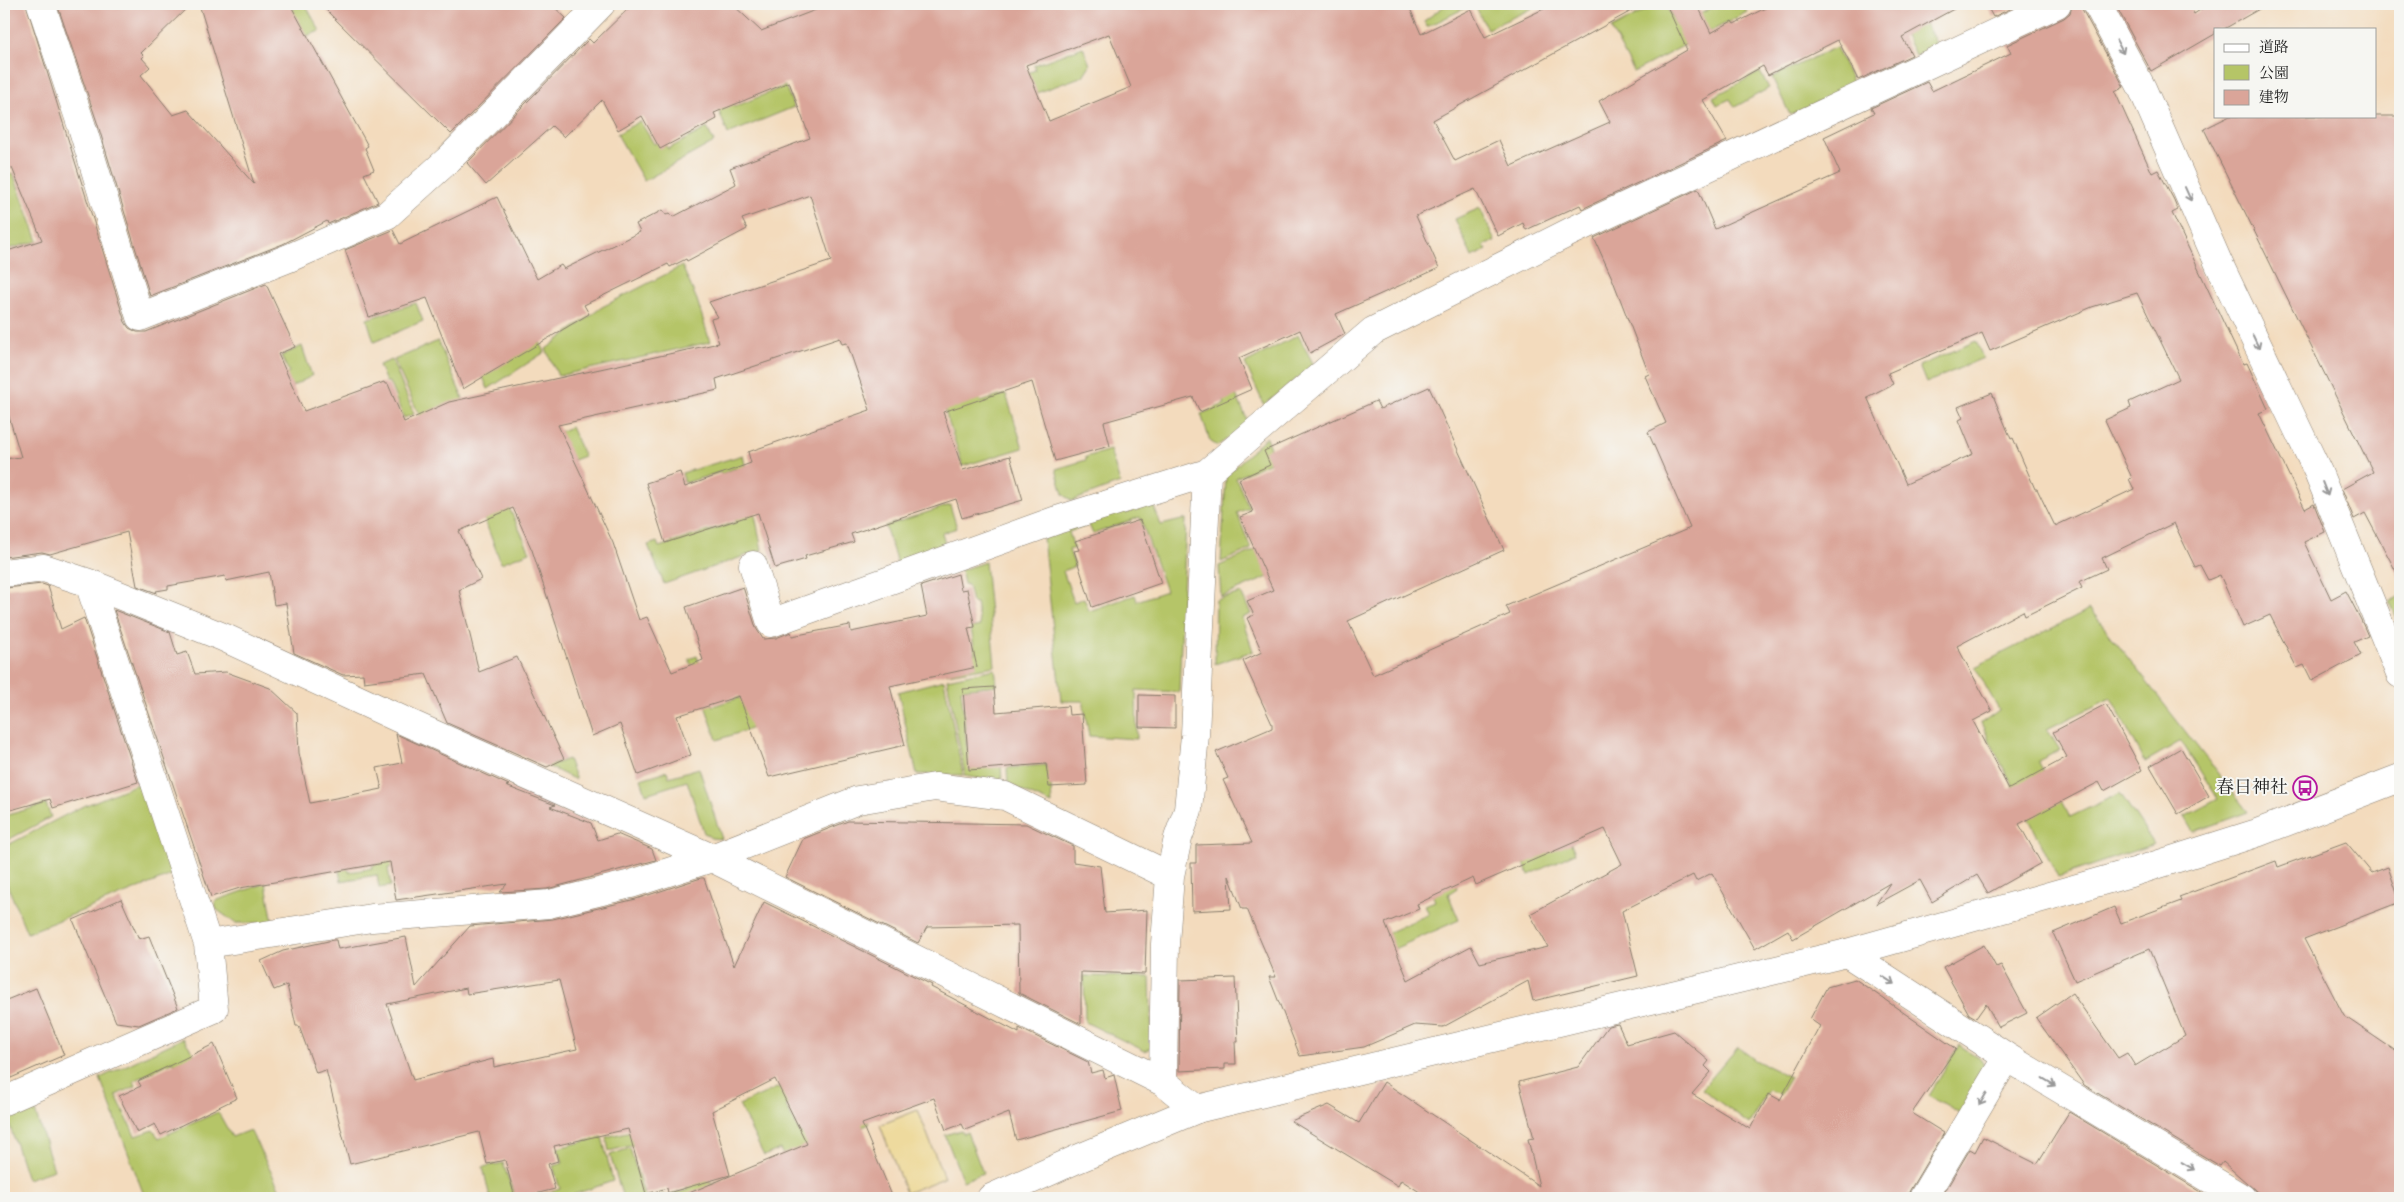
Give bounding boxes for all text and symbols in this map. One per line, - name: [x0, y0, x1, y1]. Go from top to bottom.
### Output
- legend: [2214, 28, 2376, 118]
- text: 道路: [2259, 38, 2289, 57]
- one-way arrow: [2115, 39, 2125, 54]
- text: 公園: [2259, 64, 2289, 83]
- text: 建物: [2259, 88, 2289, 107]
- one-way arrow: [2184, 186, 2194, 201]
- one-way arrow: [2252, 334, 2261, 349]
- one-way arrow: [2320, 481, 2330, 496]
- bus stop icon: 春日神社: [2292, 775, 2318, 801]
- place label: 春日神社: [2216, 777, 2288, 800]
- one-way arrow: [1881, 975, 1895, 985]
- one-way arrow: [2042, 1077, 2056, 1087]
- one-way arrow: [1977, 1091, 1987, 1105]
- one-way arrow: [2181, 1161, 2195, 1171]

